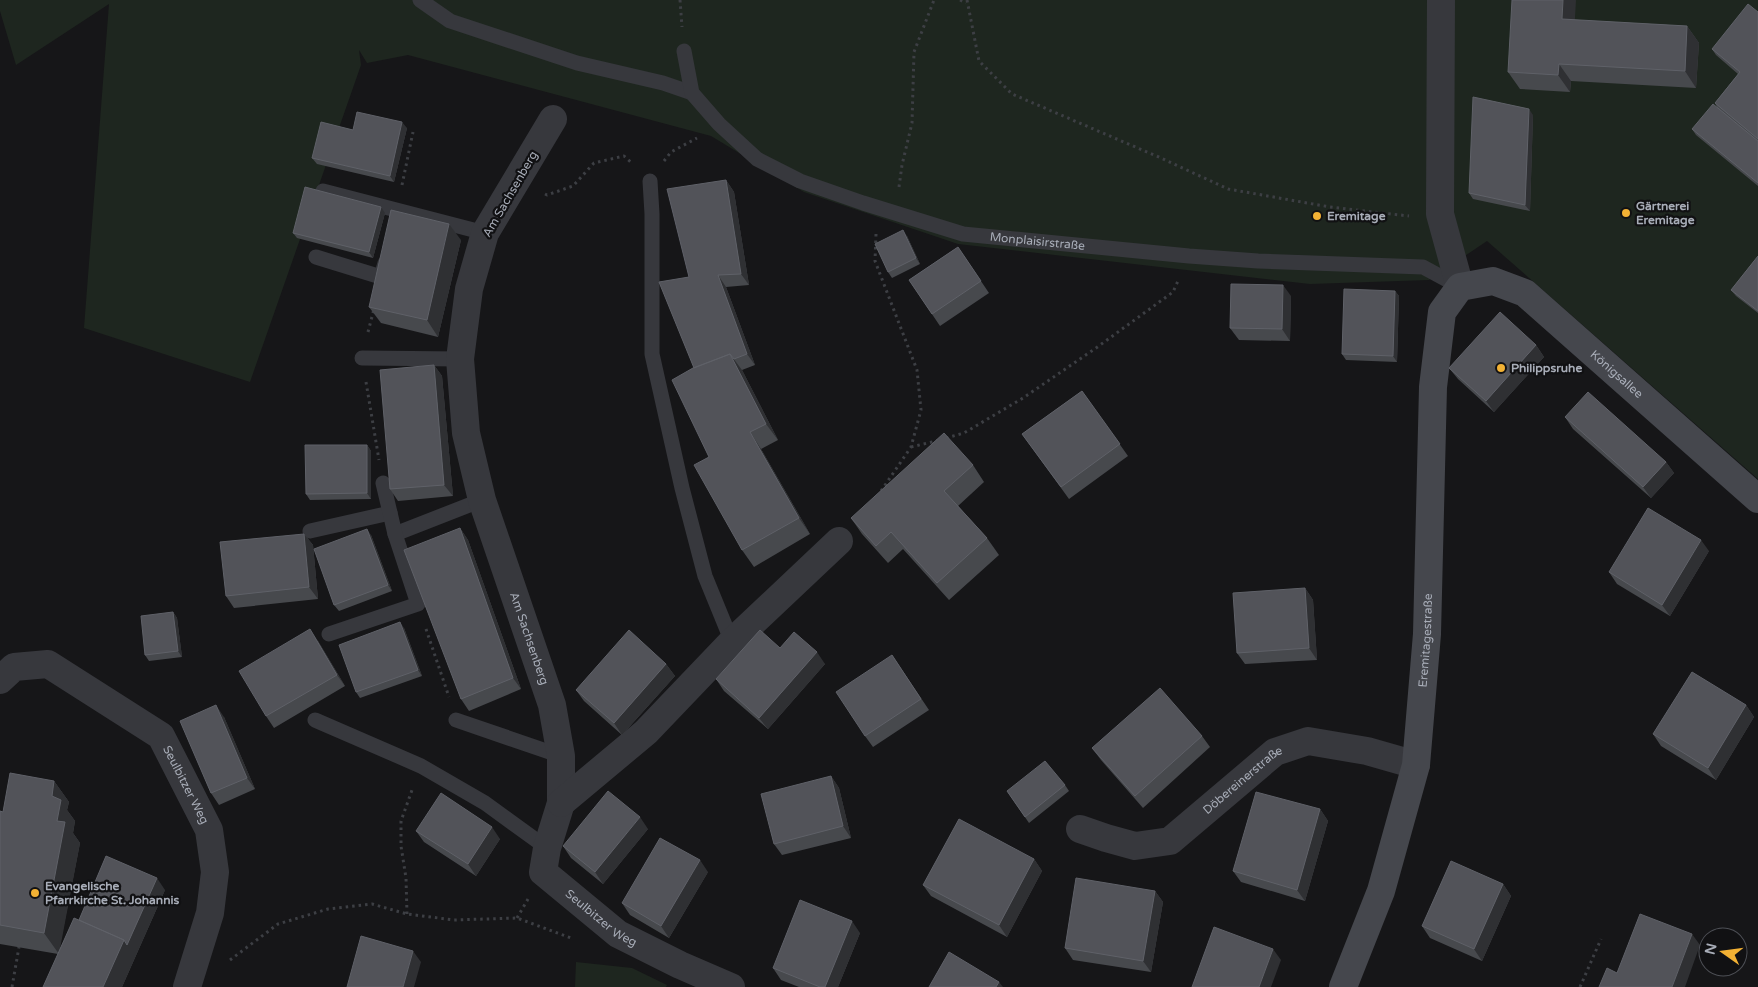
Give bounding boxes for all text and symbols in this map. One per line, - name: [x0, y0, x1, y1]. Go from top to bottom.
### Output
- street label: Am Sachsenberg: [480, 148, 540, 240]
- place label: Gärtnerei Eremitage: [1636, 199, 1695, 228]
- marker: Gärtnerei Eremitage: [1620, 207, 1632, 219]
- place label: Eremitage: [1327, 209, 1386, 224]
- marker: Eremitage: [1311, 210, 1323, 222]
- street label: Monplaisirstraße: [989, 230, 1086, 253]
- street label: Königsallee: [1588, 347, 1646, 401]
- place label: Philippsruhe: [1511, 361, 1582, 376]
- marker: Philippsruhe: [1495, 362, 1507, 374]
- street label: Am Sachsenberg: [507, 590, 552, 687]
- street label: Eremitagestraße: [1416, 593, 1435, 688]
- street label: Seulbitzer Weg: [160, 743, 212, 826]
- street label: Döbereinerstraße: [1200, 743, 1284, 817]
- place label: Evangelische Pfarrkirche St. Johannis: [45, 879, 179, 907]
- marker: Evangelische Pfarrkirche St. Johannis: [29, 887, 41, 899]
- street label: Seulbitzer Weg: [563, 887, 639, 949]
- north arrow: [1698, 927, 1748, 977]
- text: N: [1701, 941, 1720, 956]

